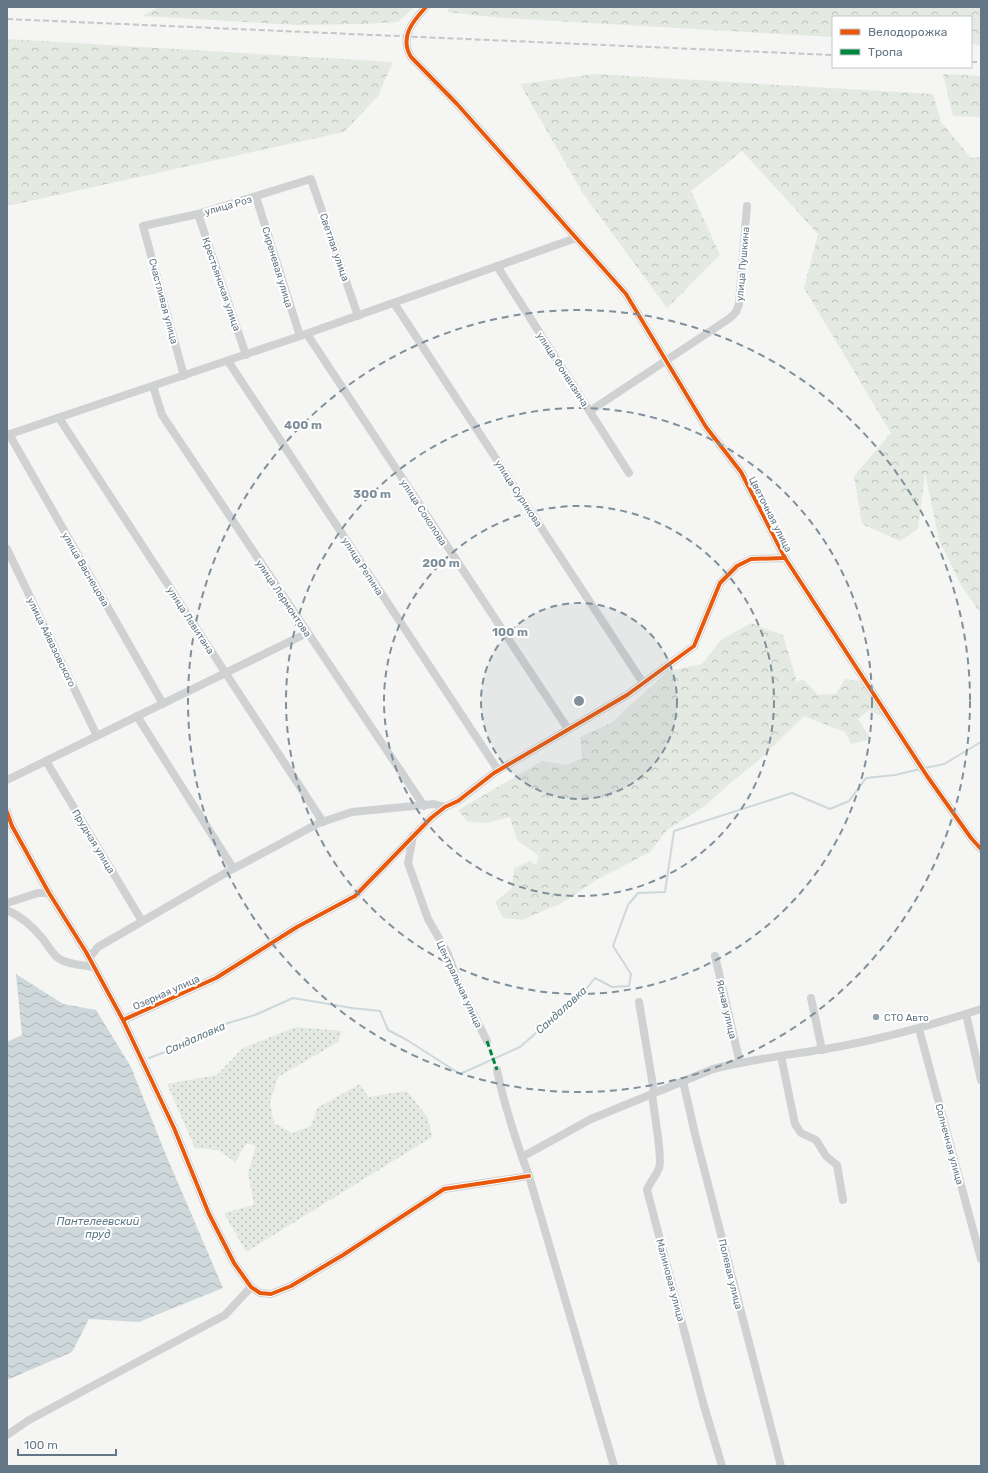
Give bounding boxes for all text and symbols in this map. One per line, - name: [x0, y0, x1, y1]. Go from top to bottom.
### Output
- legend: [832, 16, 972, 68]
- text: Велодорожка: [868, 25, 947, 39]
- text: Тропа: [868, 45, 903, 59]
- street label: улица Роз: [203, 194, 253, 218]
- street label: Светлая улица: [317, 212, 351, 283]
- street label: Сиреневая улица: [259, 225, 295, 309]
- street label: улица Пушкина: [734, 226, 752, 302]
- street label: Крестьянская улица: [199, 236, 243, 333]
- street label: Счастливая улица: [146, 257, 180, 345]
- street label: улица Фонвизина: [534, 330, 591, 409]
- text: 400 m: [284, 418, 322, 432]
- street label: улица Сурикова: [492, 458, 544, 529]
- street label: Цветочная улица: [746, 475, 794, 554]
- street label: улица Соколова: [397, 477, 449, 548]
- text: 300 m: [353, 487, 391, 501]
- street label: улица Васнецова: [59, 530, 111, 609]
- street label: улица Репина: [339, 535, 385, 598]
- text: 200 m: [422, 556, 460, 570]
- street label: улица Лермонтова: [253, 558, 313, 639]
- street label: улица Левитана: [164, 585, 216, 656]
- street label: улица Айвазовского: [24, 596, 78, 689]
- text: 100 m: [492, 625, 528, 639]
- centre of rings: [572, 694, 586, 708]
- street label: Прудная улица: [69, 807, 117, 876]
- street label: Центральная улица: [434, 939, 485, 1030]
- street label: Озерная улица: [131, 973, 202, 1013]
- street label: Ясная улица: [713, 978, 739, 1040]
- water label: Сандаловка: [533, 984, 590, 1037]
- marker: СТО Авто: [871, 1012, 881, 1022]
- place label: СТО Авто: [884, 1012, 929, 1024]
- water label: Сандаловка: [163, 1019, 228, 1058]
- street label: Солнечная улица: [932, 1102, 966, 1186]
- water label: Пантелеевский пруд: [57, 1215, 140, 1241]
- street label: Малиновая улица: [653, 1238, 687, 1323]
- street label: Полевая улица: [716, 1238, 745, 1311]
- scale bar: [18, 1431, 116, 1457]
- text: 100 m: [24, 1438, 58, 1452]

